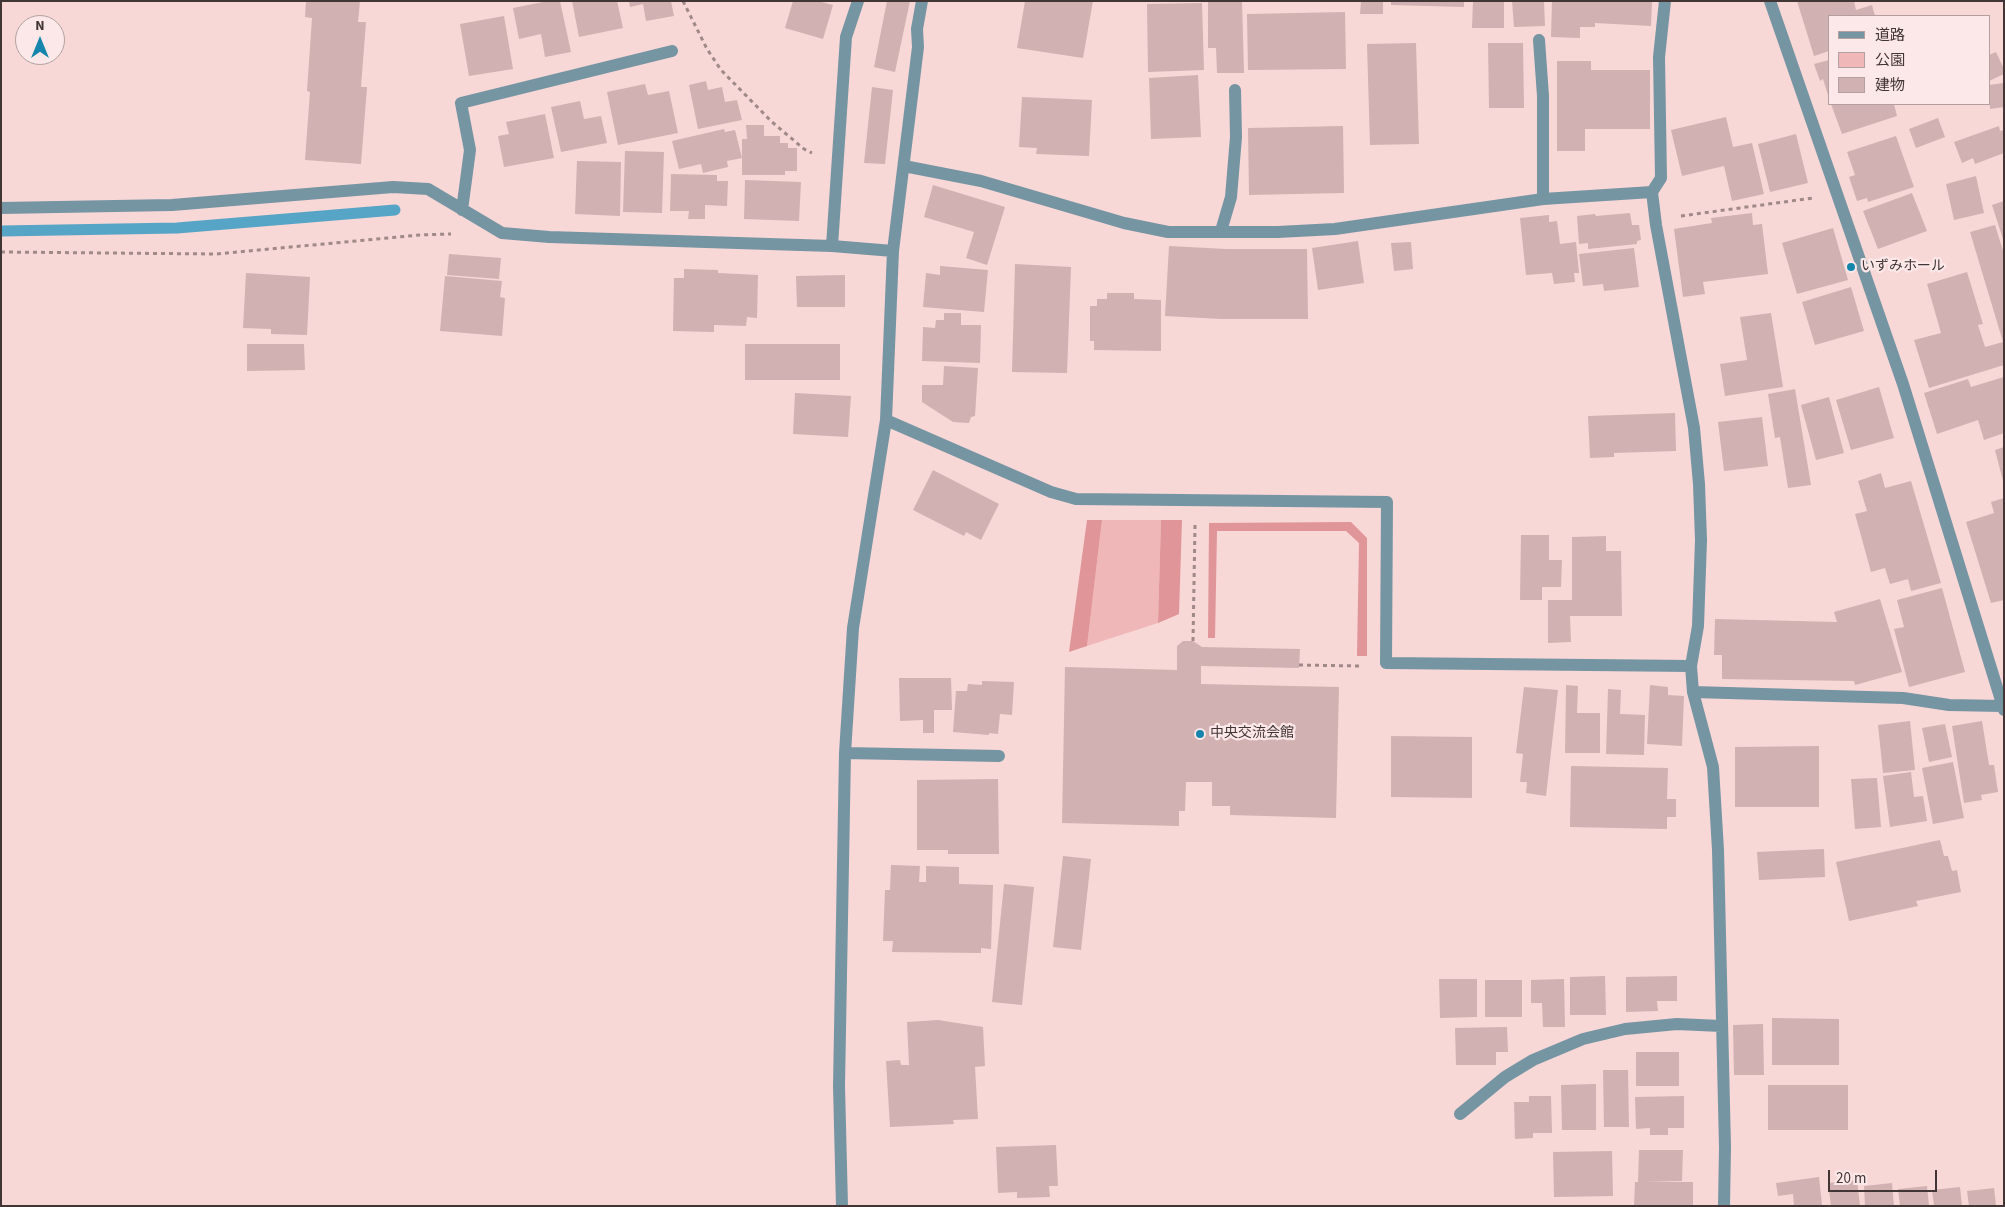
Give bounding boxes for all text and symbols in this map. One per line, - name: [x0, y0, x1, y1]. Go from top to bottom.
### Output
- north arrow: [15, 15, 65, 65]
- legend: [1828, 15, 1990, 105]
- text: N: [35, 16, 45, 36]
- text: 道路: [1875, 25, 1905, 46]
- text: 公園: [1875, 50, 1905, 71]
- text: 建物: [1875, 75, 1905, 96]
- place label: いずみホール: [1861, 259, 1945, 275]
- marker: いずみホール: [1845, 261, 1857, 273]
- place label: 中央交流会館: [1210, 726, 1294, 742]
- marker: 中央交流会館: [1194, 728, 1206, 740]
- scale bar: [1830, 1160, 1939, 1192]
- text: 20 m: [1836, 1168, 1866, 1189]

